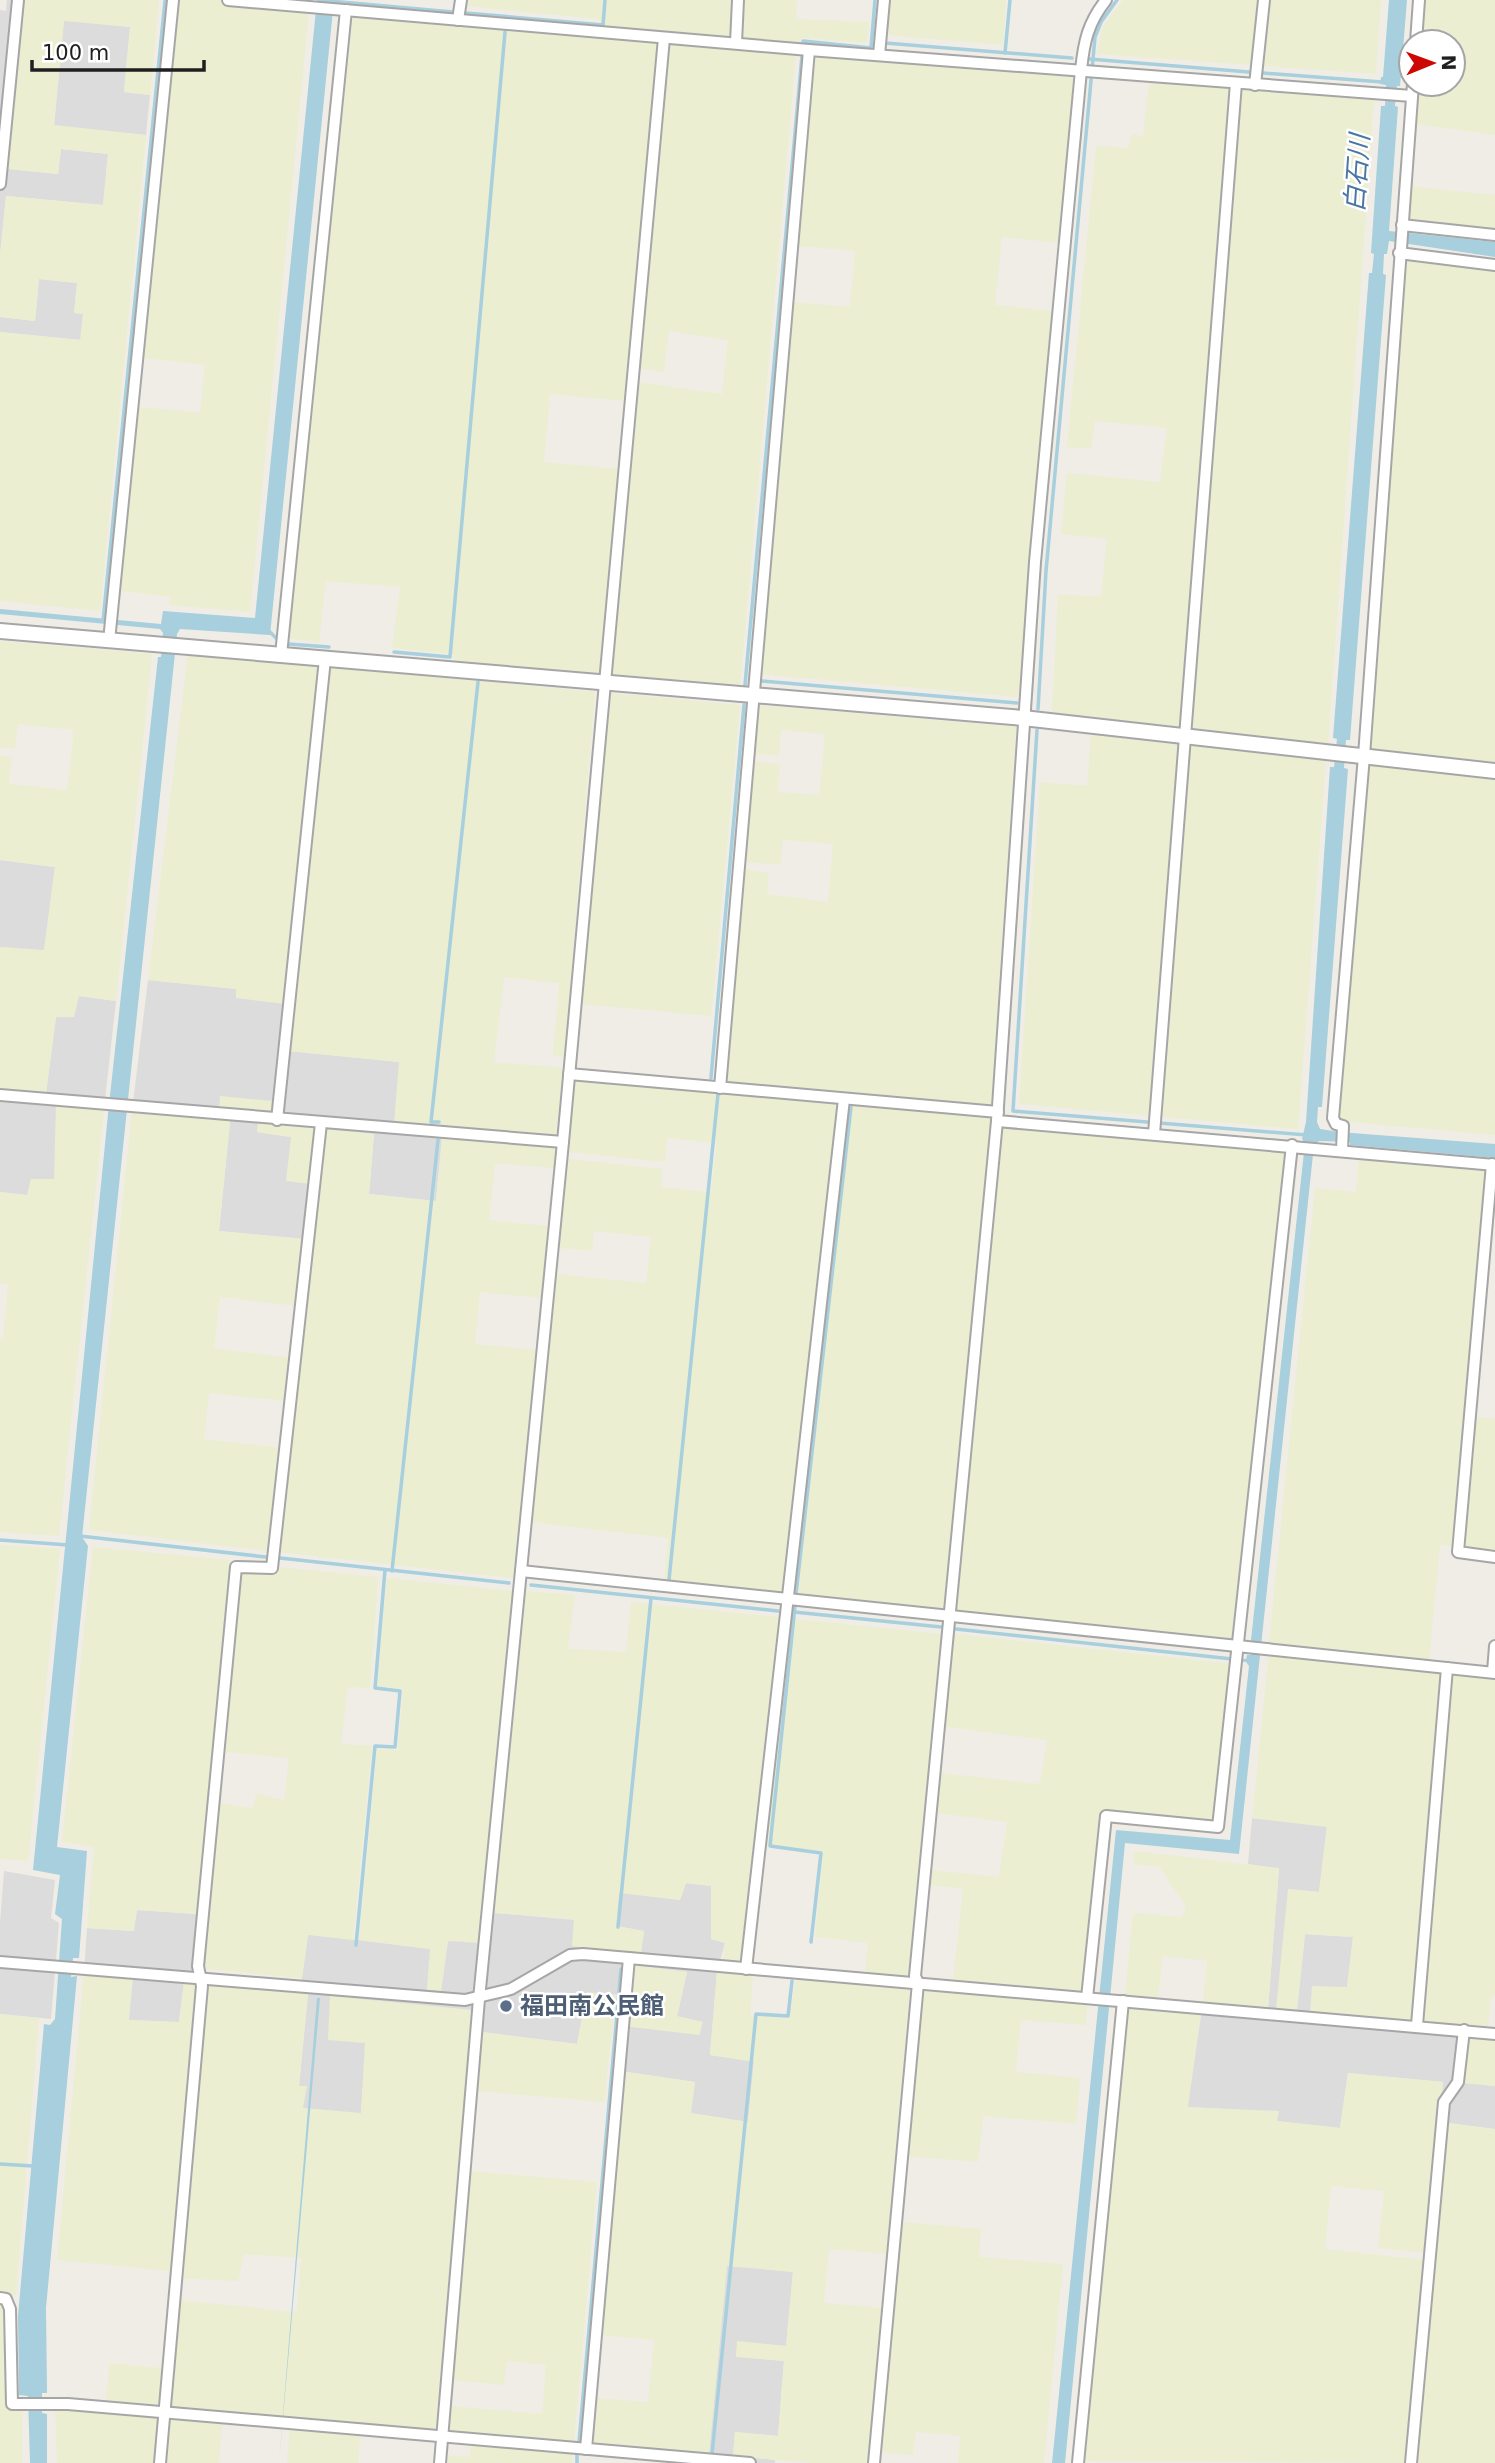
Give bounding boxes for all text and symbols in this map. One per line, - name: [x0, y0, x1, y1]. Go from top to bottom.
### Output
- scale bar: [32, 28, 203, 72]
- north arrow: [1397, 28, 1467, 98]
- text: 100 m: [42, 41, 109, 65]
- text: N: [1438, 55, 1460, 71]
- water label: 白石川: [1339, 130, 1375, 213]
- place label: 福田南公民館: [520, 1992, 664, 2020]
- marker: 福田南公民館: [498, 1998, 514, 2014]

